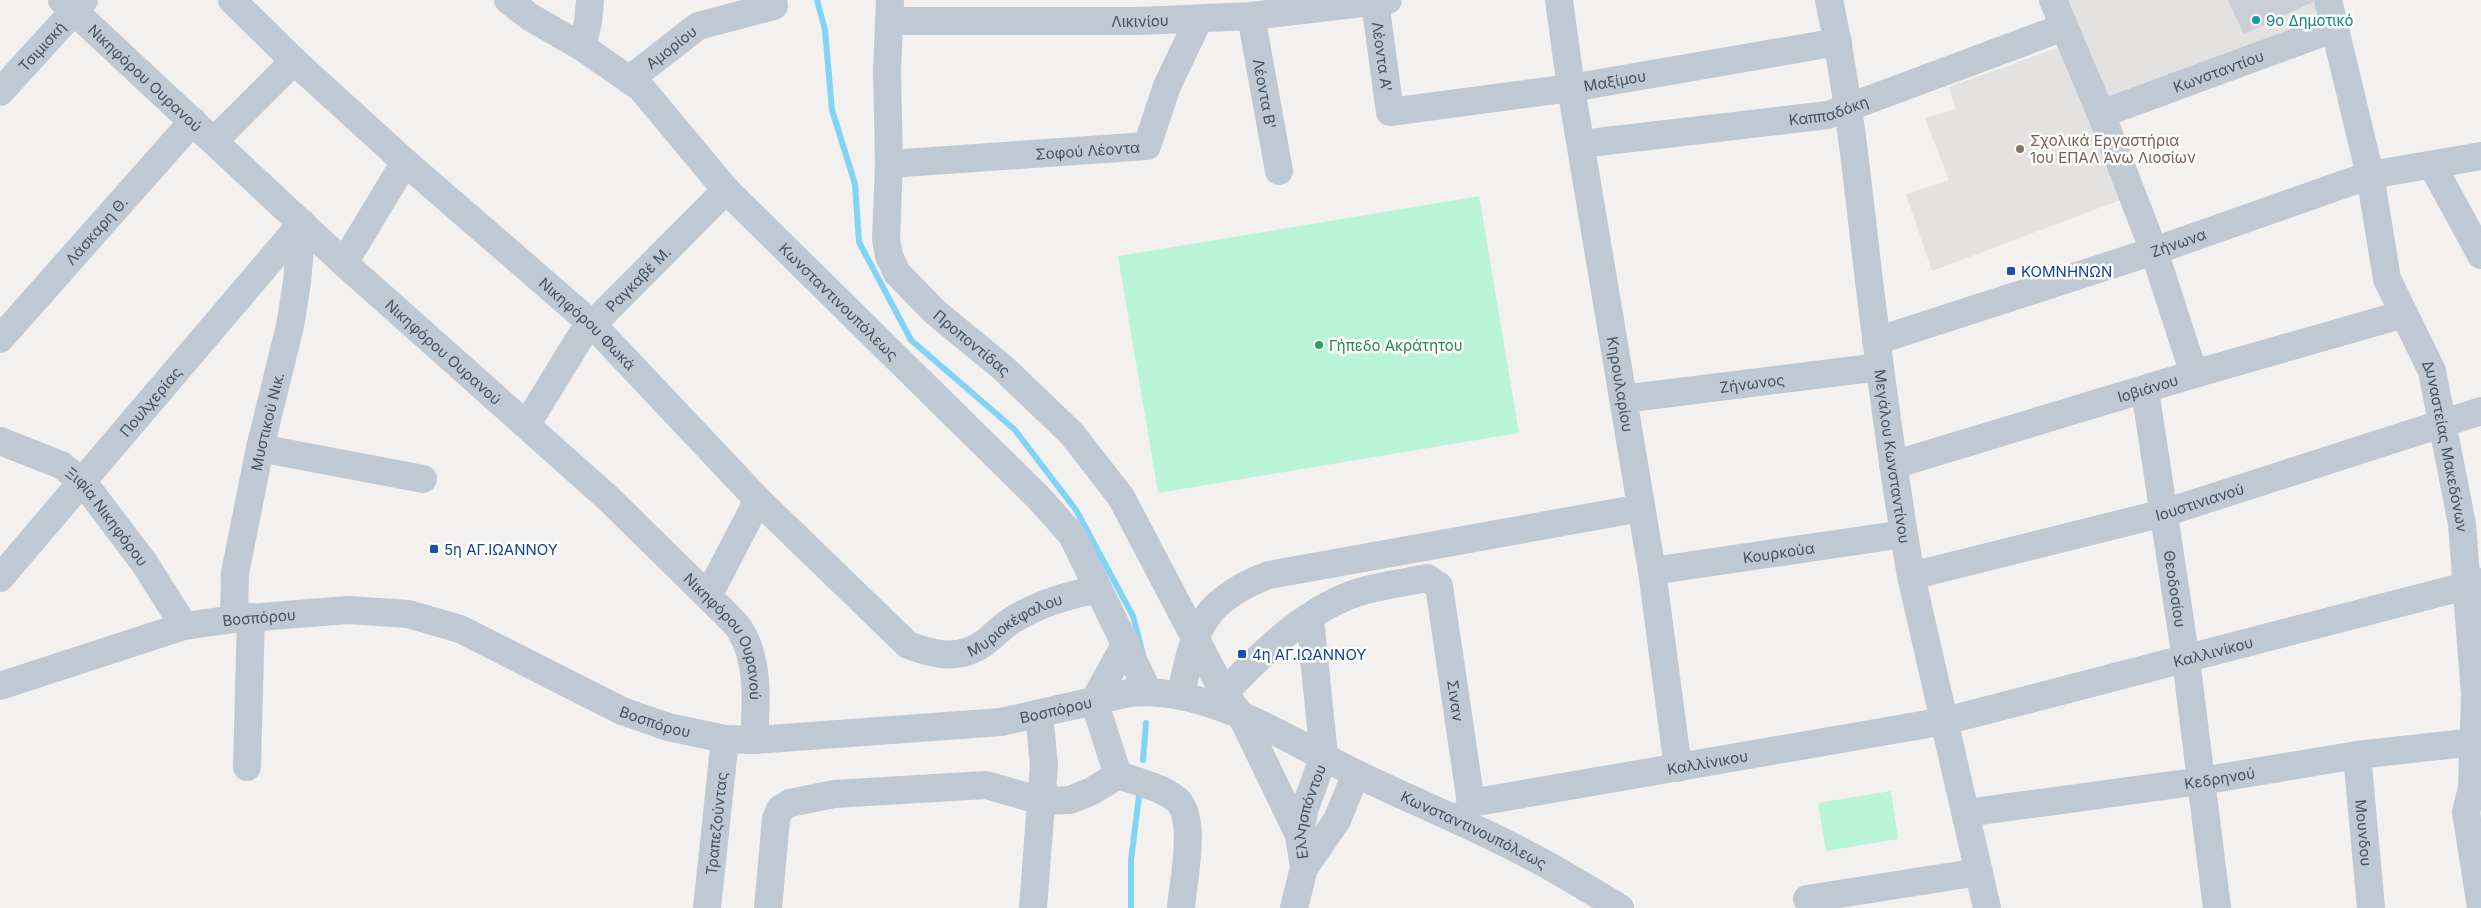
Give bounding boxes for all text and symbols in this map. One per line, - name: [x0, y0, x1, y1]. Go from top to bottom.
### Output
- street label: Λικινίου: [1111, 10, 1169, 31]
- place label: 9ο Δημοτικό: [2266, 11, 2353, 30]
- marker: 9ο Δημοτικό: [2250, 14, 2262, 26]
- street label: Τσιμισκή: [14, 17, 69, 75]
- street label: Νικηφόρου Ουρανού: [84, 20, 206, 136]
- street label: Λέοντα Α': [1368, 20, 1397, 93]
- street label: Αμορίου: [642, 21, 700, 73]
- street label: Κωνσταντίου: [2170, 46, 2266, 96]
- street label: Λέοντα Β': [1249, 57, 1281, 130]
- street label: Μαξίμου: [1582, 66, 1647, 95]
- street label: Καππαδόκη: [1788, 91, 1871, 129]
- place label: Σχολικά Εργαστήρια 1ου ΕΠΑΛ Άνω Λιοσίων: [2030, 131, 2196, 167]
- street label: Σοφού Λέοντα: [1035, 137, 1140, 163]
- marker: Σχολικά Εργαστήρια 1ου ΕΠΑΛ Άνω Λιοσίων: [2014, 143, 2026, 155]
- street label: Λάσκαρη Θ.: [61, 192, 131, 269]
- street label: Ζήνωνα: [2148, 224, 2209, 261]
- street label: Κωνσταντινουπόλεως: [775, 238, 903, 364]
- street label: Ραγκαβέ Μ.: [601, 242, 675, 316]
- place label: ΚΟΜΝΗΝΩΝ: [2021, 262, 2112, 281]
- marker: ΚΟΜΝΗΝΩΝ: [2005, 265, 2017, 277]
- street label: Νικηφόρου Φωκά: [535, 273, 640, 374]
- street label: Νικηφόρου Ουρανού: [382, 295, 506, 408]
- street label: Προποντίδας: [930, 305, 1015, 380]
- street label: Κηρουλαρίου: [1603, 335, 1638, 433]
- place label: Γήπεδο Ακράτητου: [1329, 336, 1463, 355]
- marker: Γήπεδο Ακράτητου: [1313, 339, 1325, 351]
- street label: Δυναστείας Μακεδόνων: [2418, 356, 2472, 533]
- street label: Πουλχερίας: [115, 362, 185, 440]
- street label: Μεγάλου Κωνσταντίνου: [1871, 368, 1915, 545]
- street label: Ζήνωνος: [1718, 369, 1786, 396]
- street label: Μυστικού Νικ.: [246, 370, 288, 472]
- street label: Ιοβιάνου: [2115, 370, 2180, 406]
- street label: Ξιφία Νικηφόρου: [62, 463, 153, 570]
- street label: Ιουστινιανού: [2153, 478, 2246, 524]
- street label: Κουρκούα: [1741, 538, 1816, 567]
- place label: 5η ΑΓ.ΙΩΑΝΝΟΥ: [444, 540, 558, 559]
- marker: 5η ΑΓ.ΙΩΑΝΝΟΥ: [428, 543, 440, 555]
- street label: Θεοδοσίου: [2160, 549, 2190, 629]
- street label: Νικηφόρου Ουρανού: [680, 569, 765, 700]
- street label: Μυριοκέφαλου: [964, 589, 1065, 660]
- street label: Βοσπόρου: [221, 605, 296, 630]
- street label: Καλλινίκου: [2171, 632, 2255, 671]
- place label: 4η ΑΓ.ΙΩΑΝΝΟΥ: [1252, 645, 1367, 664]
- marker: 4η ΑΓ.ΙΩΑΝΝΟΥ: [1236, 648, 1248, 660]
- street label: Σιναν: [1443, 679, 1468, 723]
- street label: Βοσπόρου: [1018, 692, 1094, 727]
- street label: Βοσπόρου: [617, 701, 692, 741]
- street label: Καλλίνικου: [1666, 746, 1749, 778]
- street label: Ελλησπόντου: [1289, 762, 1330, 861]
- street label: Κεδρηνού: [2183, 763, 2256, 793]
- street label: Τραπεζούντας: [701, 771, 731, 876]
- street label: Κωνσταντινουπόλεως: [1398, 786, 1550, 873]
- street label: Μουνδου: [2352, 799, 2377, 867]

